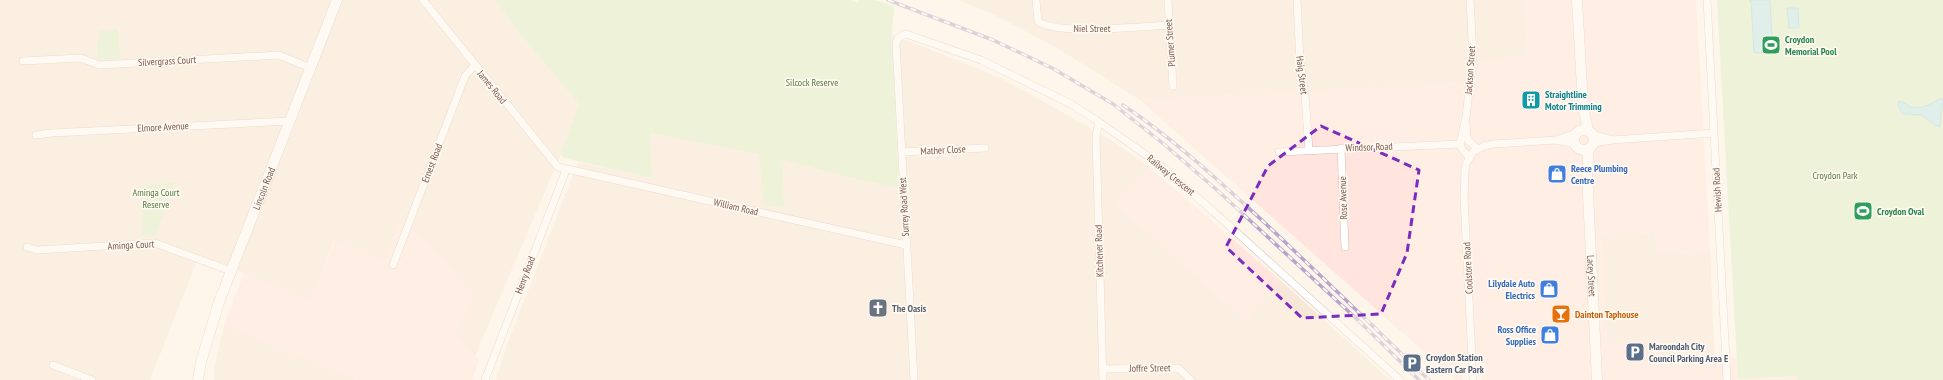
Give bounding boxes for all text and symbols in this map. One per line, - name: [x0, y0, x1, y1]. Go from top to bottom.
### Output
- street label: Plumer Street: [1162, 19, 1178, 67]
- street label: Niel Street: [1074, 22, 1111, 35]
- place label: Croydon Memorial Pool: [1785, 33, 1837, 58]
- sports icon: Croydon Memorial Pool: [1760, 34, 1782, 56]
- street label: Jackson Street: [1462, 45, 1478, 96]
- street label: Silvergrass Court: [138, 53, 197, 69]
- street label: Haig Street: [1293, 55, 1311, 95]
- street label: James Road: [474, 67, 510, 106]
- park label: Silcock Reserve: [786, 76, 838, 89]
- place label: Straightline Motor Trimming: [1545, 88, 1602, 113]
- building icon: Straightline Motor Trimming: [1520, 89, 1542, 111]
- street label: Elmore Avenue: [137, 119, 189, 135]
- street label: Windsor Road: [1345, 140, 1393, 154]
- street label: Ernest Road: [419, 142, 445, 184]
- street label: Mather Close: [920, 142, 966, 158]
- street label: Railway Crescent: [1144, 152, 1198, 199]
- place label: Reece Plumbing Centre: [1571, 162, 1628, 187]
- shop icon: Reece Plumbing Centre: [1546, 163, 1568, 185]
- street label: Lincoln Road: [249, 165, 278, 211]
- street label: Hewish Road: [1709, 167, 1725, 213]
- park label: Croydon Park: [1812, 169, 1858, 182]
- street label: Rose Avenue: [1336, 176, 1350, 220]
- street label: Surrey Road West: [896, 177, 912, 237]
- park label: Aminga Court Reserve: [133, 186, 180, 211]
- street label: William Road: [712, 196, 760, 218]
- sports icon: Croydon Oval: [1852, 200, 1874, 222]
- place label: Croydon Oval: [1877, 205, 1925, 218]
- street label: Kitchener Road: [1092, 225, 1106, 277]
- street label: Aminga Court: [107, 237, 155, 253]
- street label: Coolstore Road: [1460, 242, 1476, 294]
- street label: Henry Road: [512, 254, 538, 296]
- street label: Lacey Street: [1584, 255, 1599, 297]
- place label: Lilydale Auto Electrics: [1488, 277, 1536, 302]
- shop icon: Lilydale Auto Electrics: [1538, 278, 1560, 300]
- church icon: The Oasis: [867, 297, 889, 319]
- place label: The Oasis: [892, 302, 927, 315]
- bar icon: Dainton Taphouse: [1550, 303, 1572, 325]
- place label: Dainton Taphouse: [1575, 308, 1638, 321]
- place label: Ross Office Supplies: [1498, 323, 1537, 348]
- shop icon: Ross Office Supplies: [1539, 324, 1561, 346]
- place label: Maroondah City Council Parking Area E: [1649, 340, 1728, 365]
- parking icon: Maroondah City Council Parking Area E: [1624, 341, 1646, 363]
- place label: Croydon Station Eastern Car Park: [1426, 351, 1485, 376]
- parking icon: Croydon Station Eastern Car Park: [1401, 352, 1423, 374]
- street label: Joffre Street: [1128, 361, 1171, 375]

